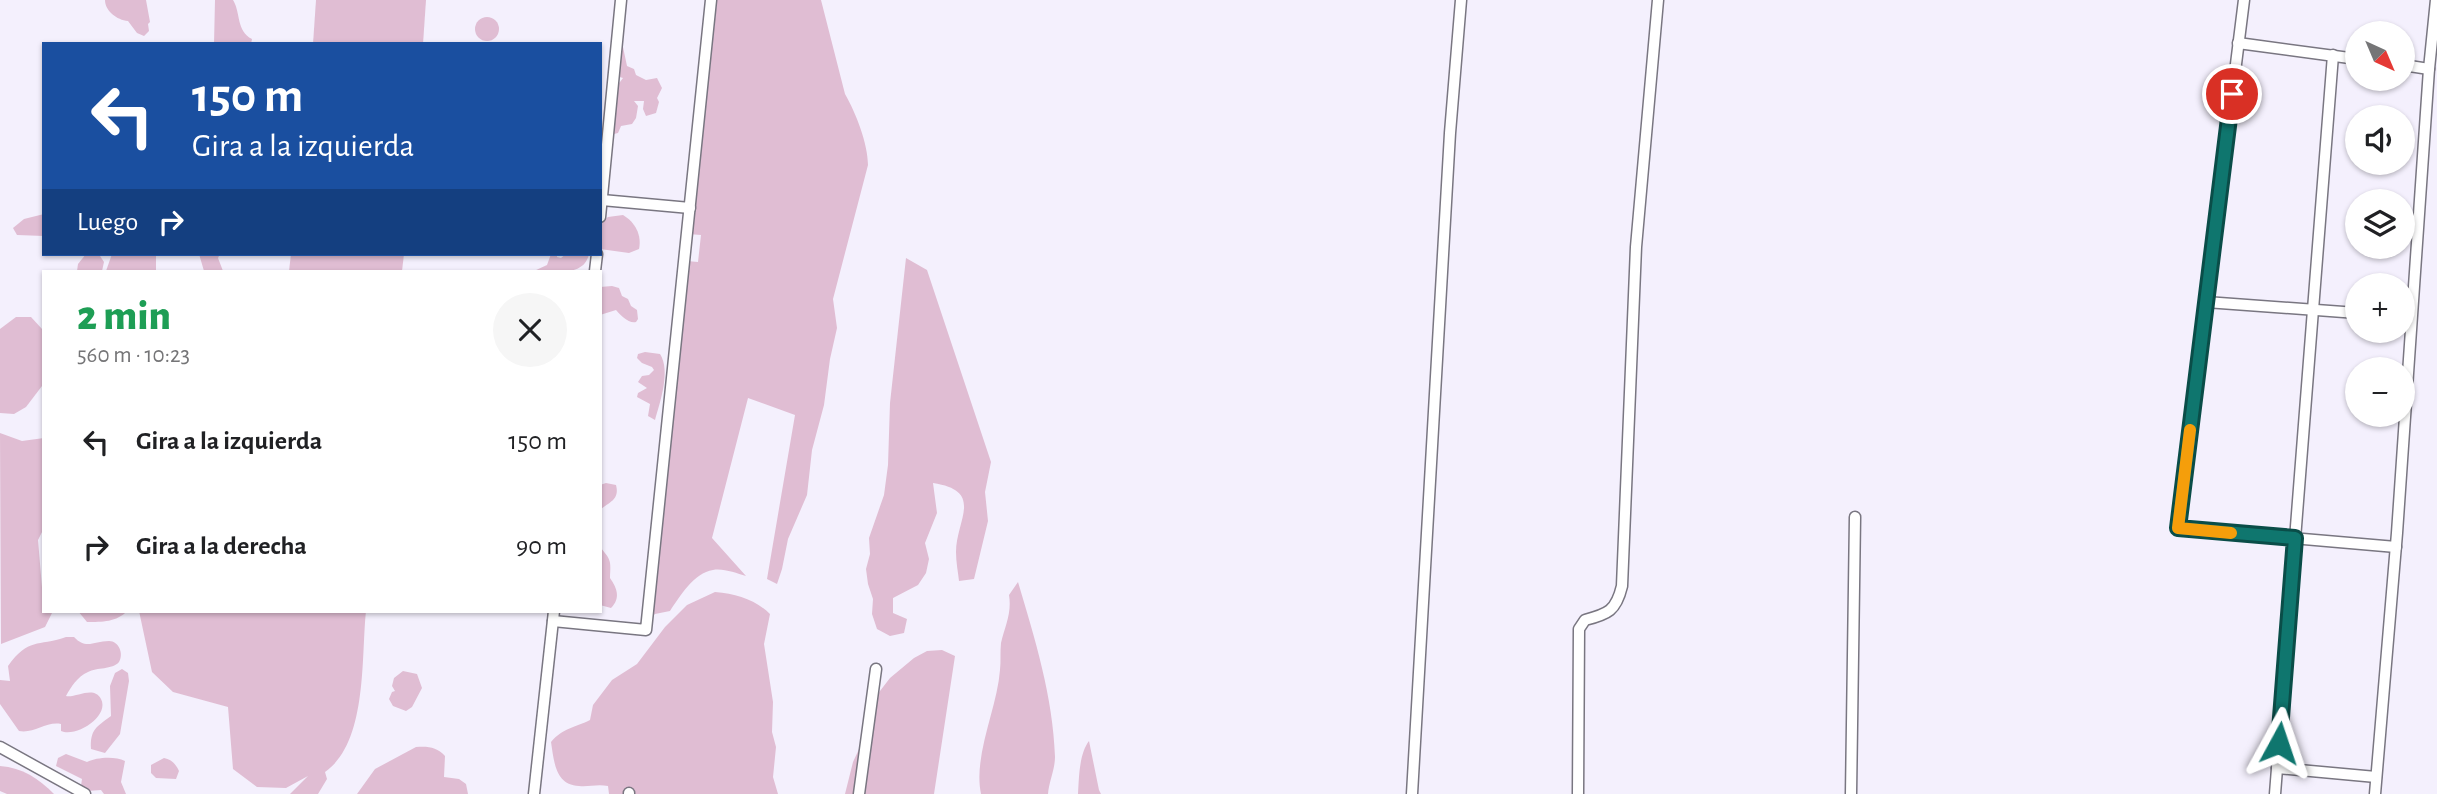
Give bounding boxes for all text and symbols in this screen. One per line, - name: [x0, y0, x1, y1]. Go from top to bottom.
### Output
- north arrow: [2345, 21, 2415, 91]
- map controls: [2345, 21, 2415, 427]
- pin: [2202, 64, 2262, 124]
- icon: left: [77, 70, 168, 161]
- text: 150 m: [192, 72, 303, 121]
- icon: arrive: [2213, 75, 2251, 113]
- button: sound: [2345, 105, 2415, 175]
- text: Gira a la izquierda: [192, 130, 414, 162]
- button: layers: [2345, 189, 2415, 259]
- icon: right: [152, 203, 190, 241]
- text: Luego: [77, 209, 138, 235]
- button: +: [2345, 273, 2415, 343]
- button: close: [493, 293, 567, 367]
- text: 2 min: [77, 295, 171, 337]
- text: 560 m · 10:23: [77, 344, 190, 367]
- button: −: [2345, 357, 2415, 427]
- icon: left: [77, 423, 115, 461]
- text: Gira a la izquierda: [136, 428, 322, 454]
- text: 150 m: [508, 428, 567, 454]
- icon: right: [77, 528, 115, 566]
- text: Gira a la derecha: [136, 533, 307, 559]
- text: 90 m: [516, 533, 567, 559]
- position arrow: [2242, 706, 2316, 780]

